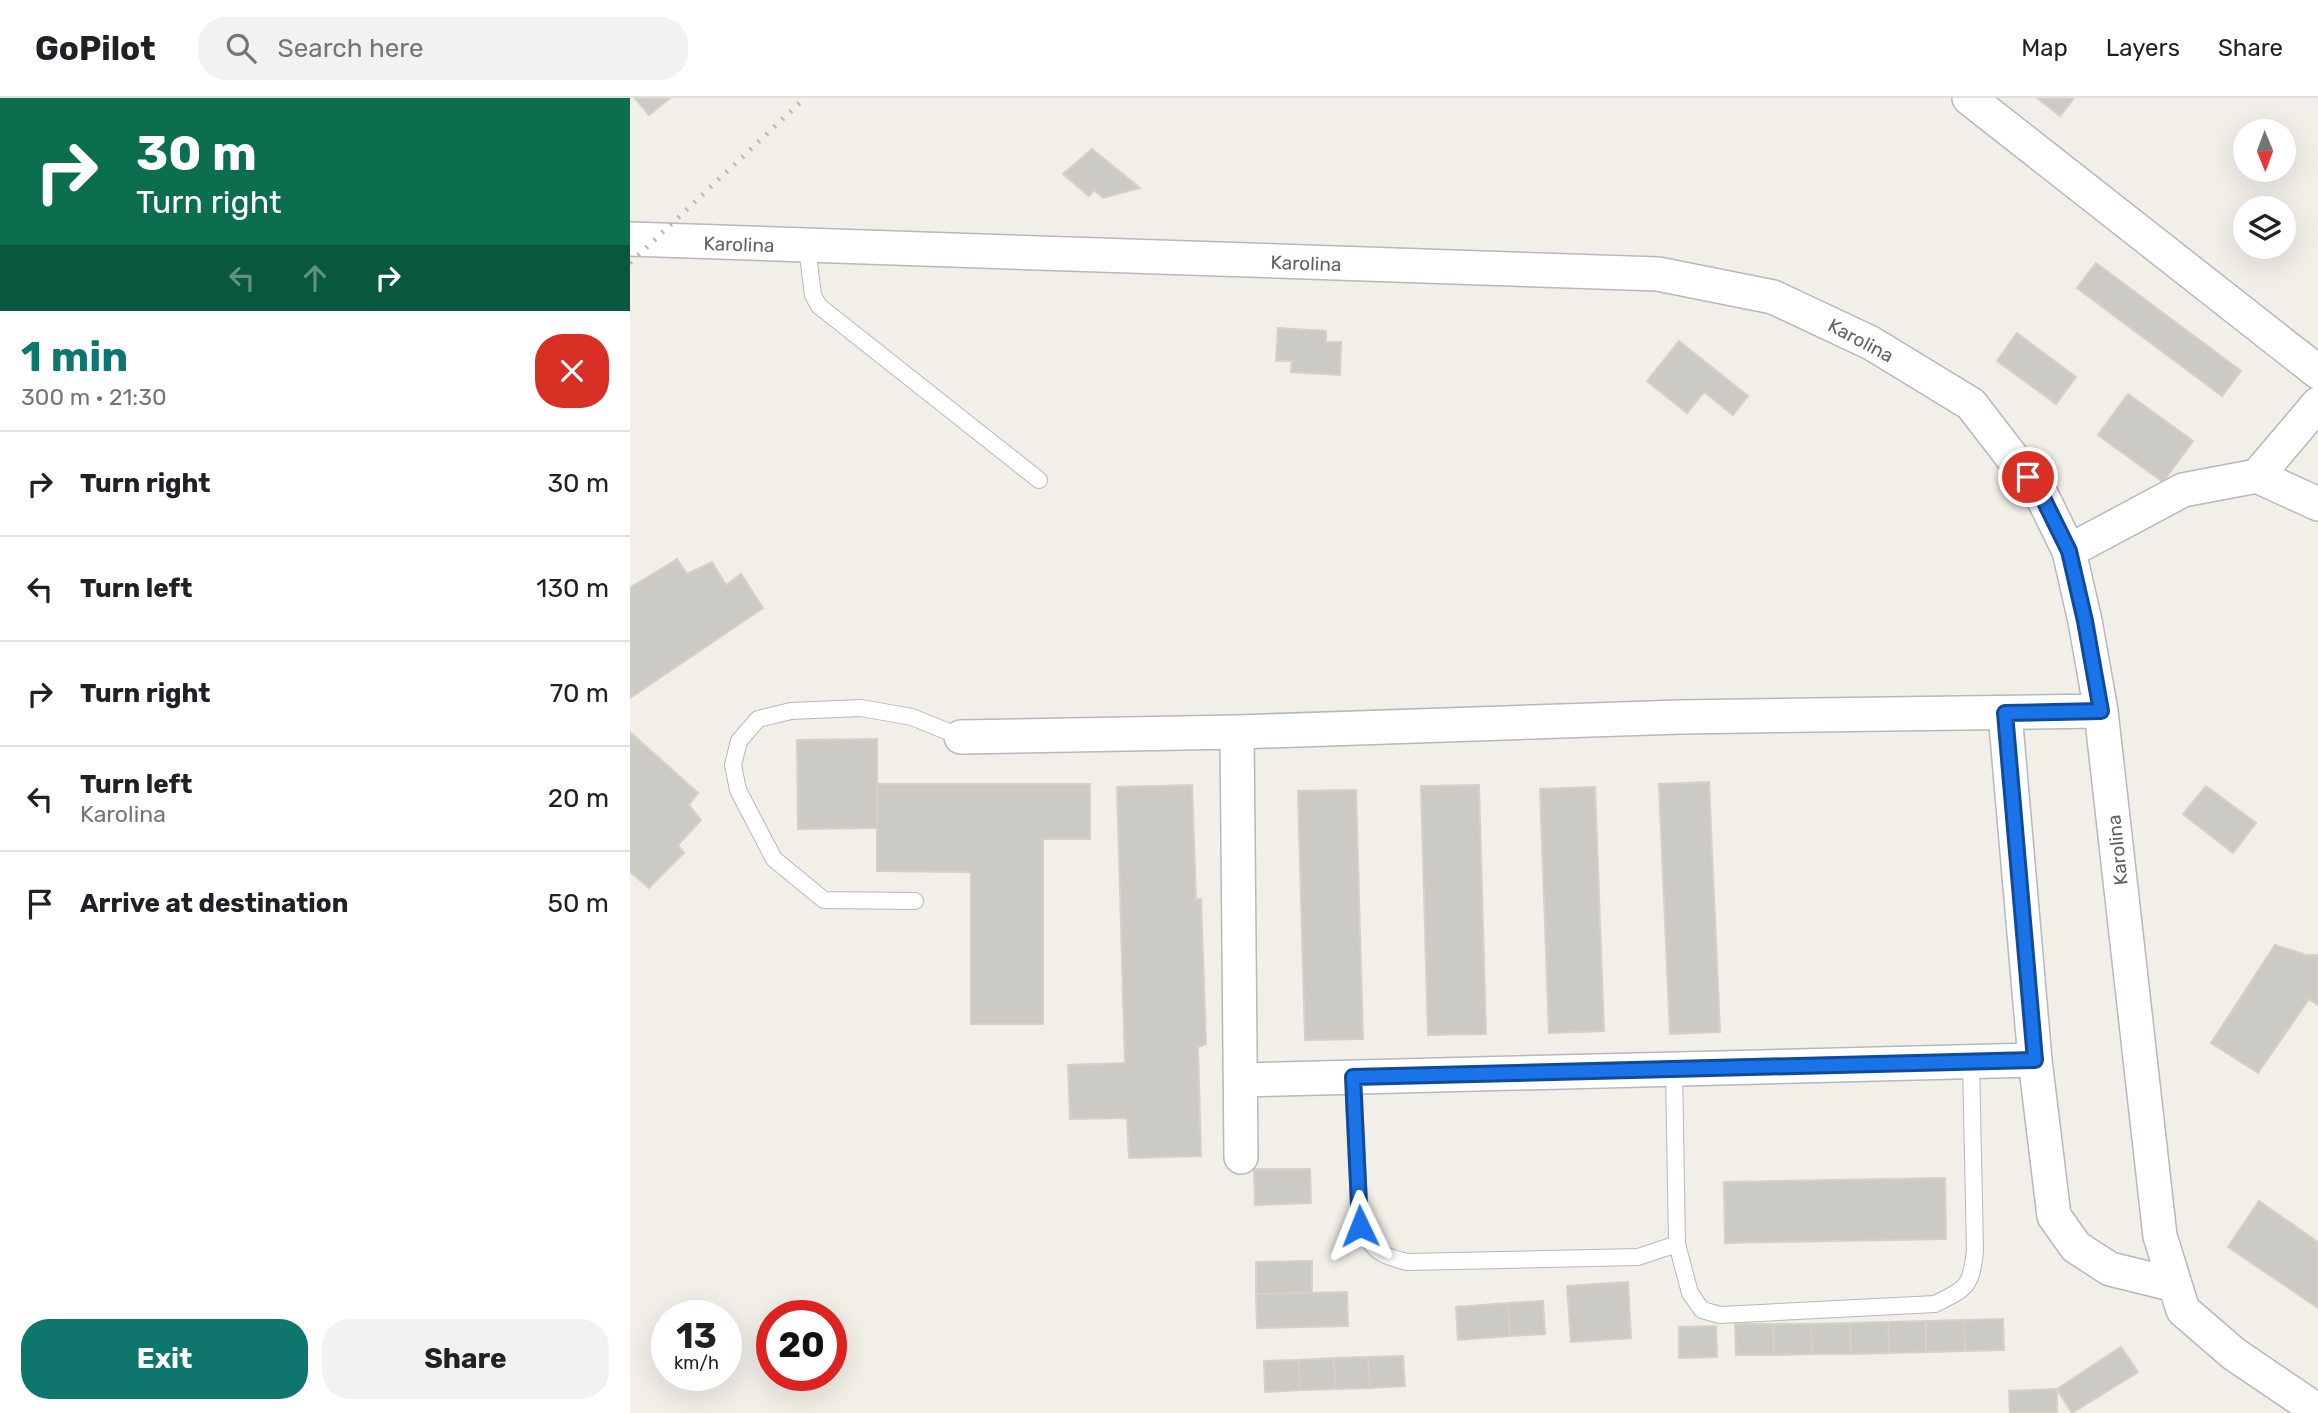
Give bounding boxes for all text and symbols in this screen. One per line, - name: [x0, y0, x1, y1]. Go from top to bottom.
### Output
- search box: [198, 17, 688, 80]
- text: GoPilot: [35, 29, 156, 68]
- icon: search: [222, 29, 260, 67]
- text: Search here: [278, 33, 423, 64]
- text: Map: [2021, 34, 2068, 62]
- text: Layers: [2106, 34, 2180, 62]
- text: Share: [2218, 34, 2283, 62]
- north arrow: [2233, 119, 2296, 182]
- map controls: [2233, 119, 2296, 259]
- text: 30 m: [136, 124, 257, 182]
- icon: right: [21, 126, 112, 217]
- text: Turn right: [136, 183, 281, 221]
- button: layers: [2233, 196, 2296, 259]
- street label: Karolina: [703, 232, 775, 257]
- street label: Karolina: [1270, 251, 1342, 276]
- icon: left: [223, 259, 261, 297]
- icon: ahead: [296, 259, 334, 297]
- icon: right: [369, 259, 407, 297]
- street label: Karolina: [1824, 314, 1897, 367]
- text: 1 min: [21, 332, 128, 382]
- button: close: [535, 334, 609, 408]
- text: 300 m · 21:30: [21, 383, 167, 411]
- pin: [1998, 447, 2058, 507]
- icon: arrive: [2009, 458, 2047, 496]
- icon: right: [21, 465, 59, 503]
- text: Turn right: [80, 468, 210, 499]
- text: 30 m: [547, 468, 609, 499]
- icon: left: [21, 570, 59, 608]
- text: Turn left: [80, 573, 192, 604]
- text: 130 m: [536, 573, 609, 604]
- icon: right: [21, 675, 59, 713]
- text: Turn right: [80, 678, 210, 709]
- text: 70 m: [550, 678, 609, 709]
- text: Turn left: [80, 769, 192, 800]
- icon: left: [21, 780, 59, 818]
- text: 20 m: [548, 783, 609, 814]
- text: Karolina: [80, 800, 166, 828]
- street label: Karolina: [2102, 813, 2133, 886]
- icon: arrive: [21, 885, 59, 923]
- text: Arrive at destination: [80, 888, 348, 919]
- text: 50 m: [548, 888, 609, 919]
- position arrow: [1323, 1189, 1397, 1263]
- speed limit sign: 20: [756, 1300, 847, 1391]
- text: 13: [676, 1315, 717, 1357]
- button: Exit: [21, 1319, 308, 1399]
- button: Share: [322, 1319, 609, 1399]
- text: km/h: [674, 1352, 719, 1374]

